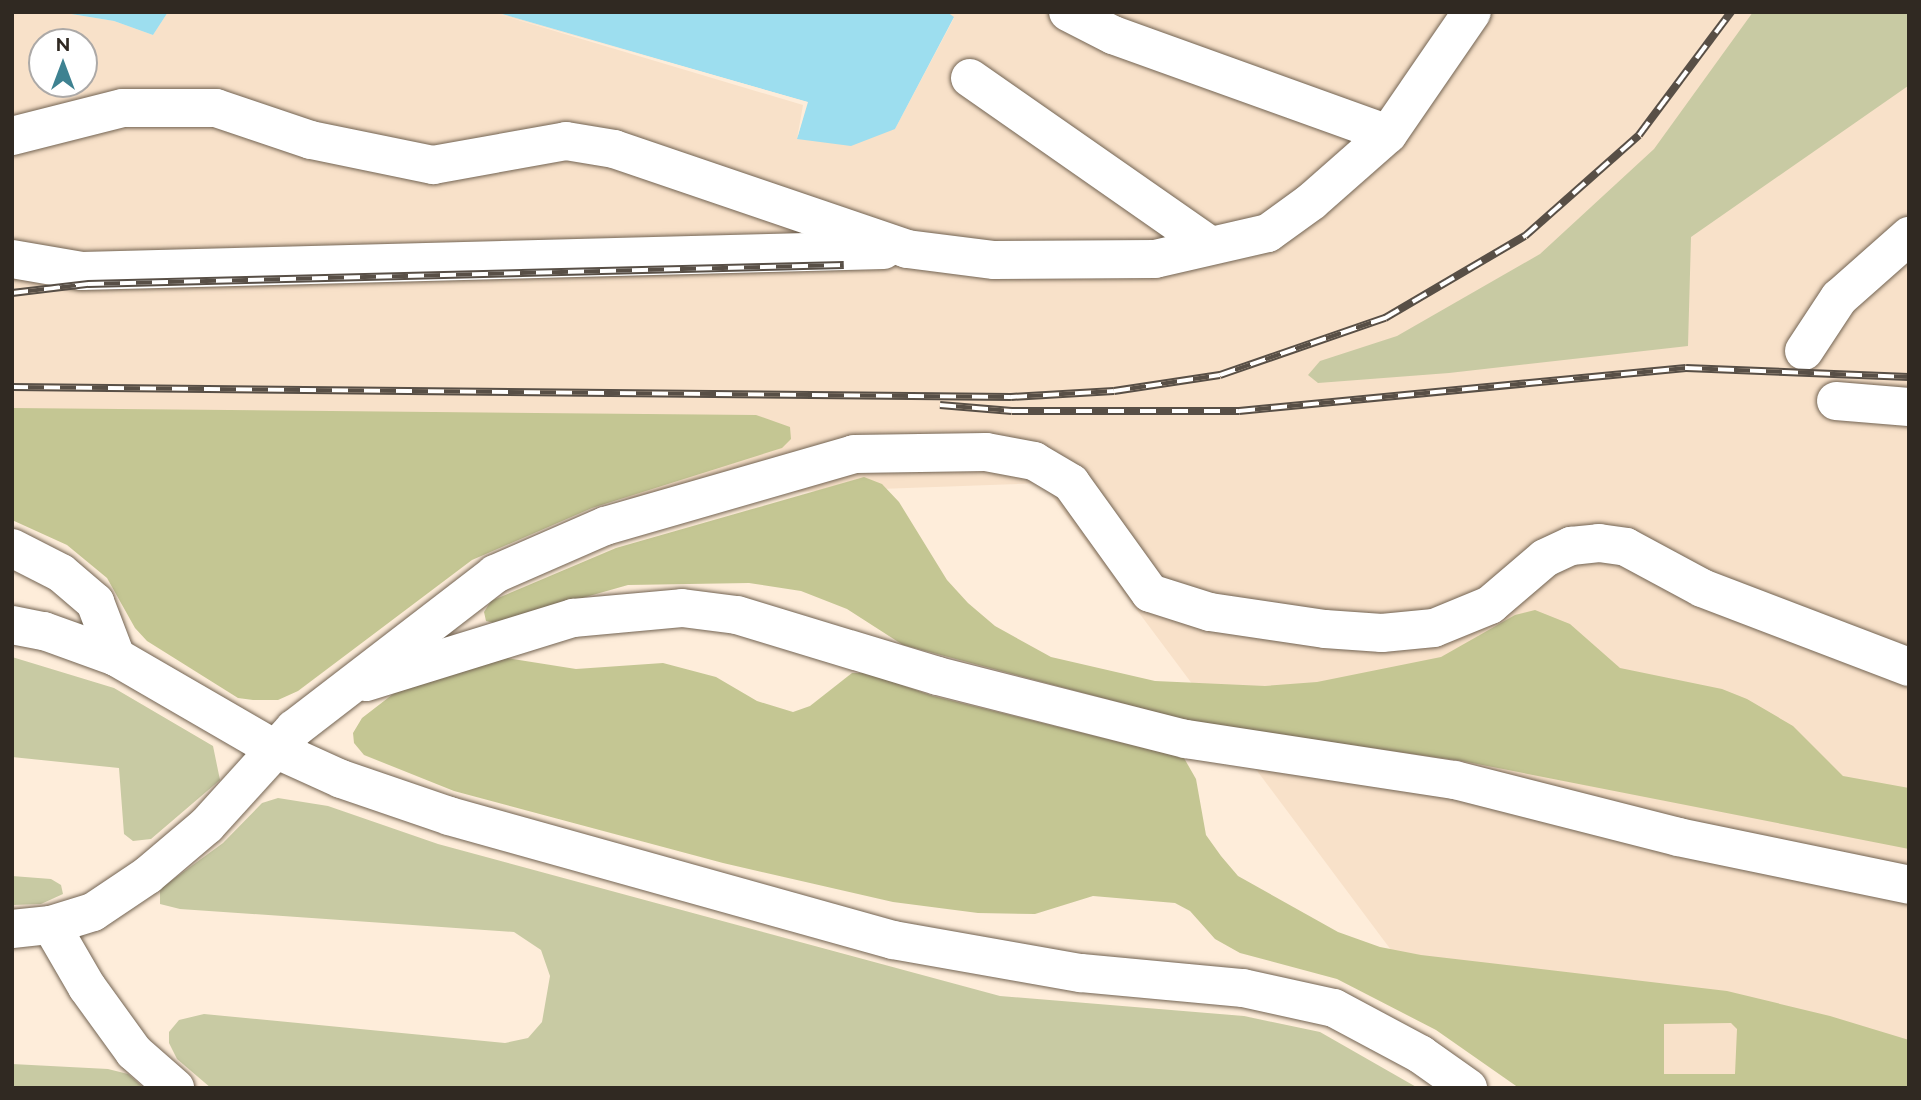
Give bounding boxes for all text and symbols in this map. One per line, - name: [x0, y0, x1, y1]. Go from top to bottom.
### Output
- north arrow: [28, 28, 98, 98]
- text: N: [56, 33, 70, 55]

